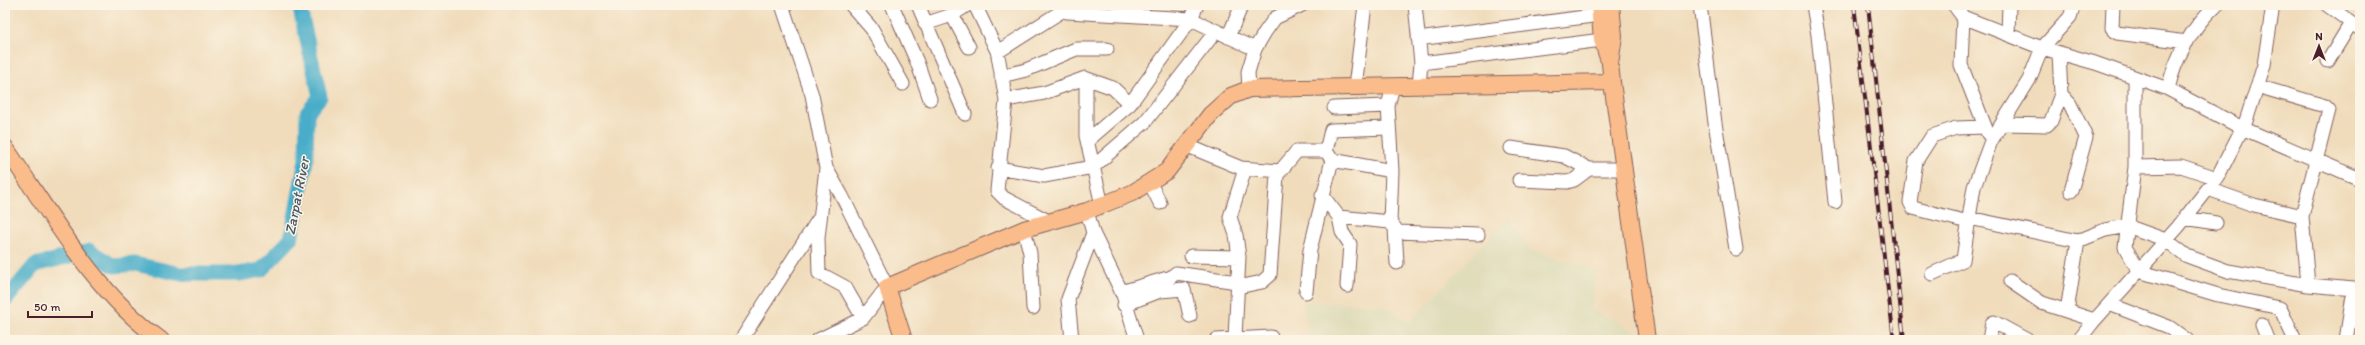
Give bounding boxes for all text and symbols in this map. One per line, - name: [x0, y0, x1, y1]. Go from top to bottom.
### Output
- north arrow: [2299, 26, 2339, 66]
- text: N: [2315, 30, 2323, 43]
- water label: Zarpat River: [281, 153, 314, 236]
- scale bar: [28, 293, 92, 319]
- text: 50 m: [34, 300, 60, 314]

